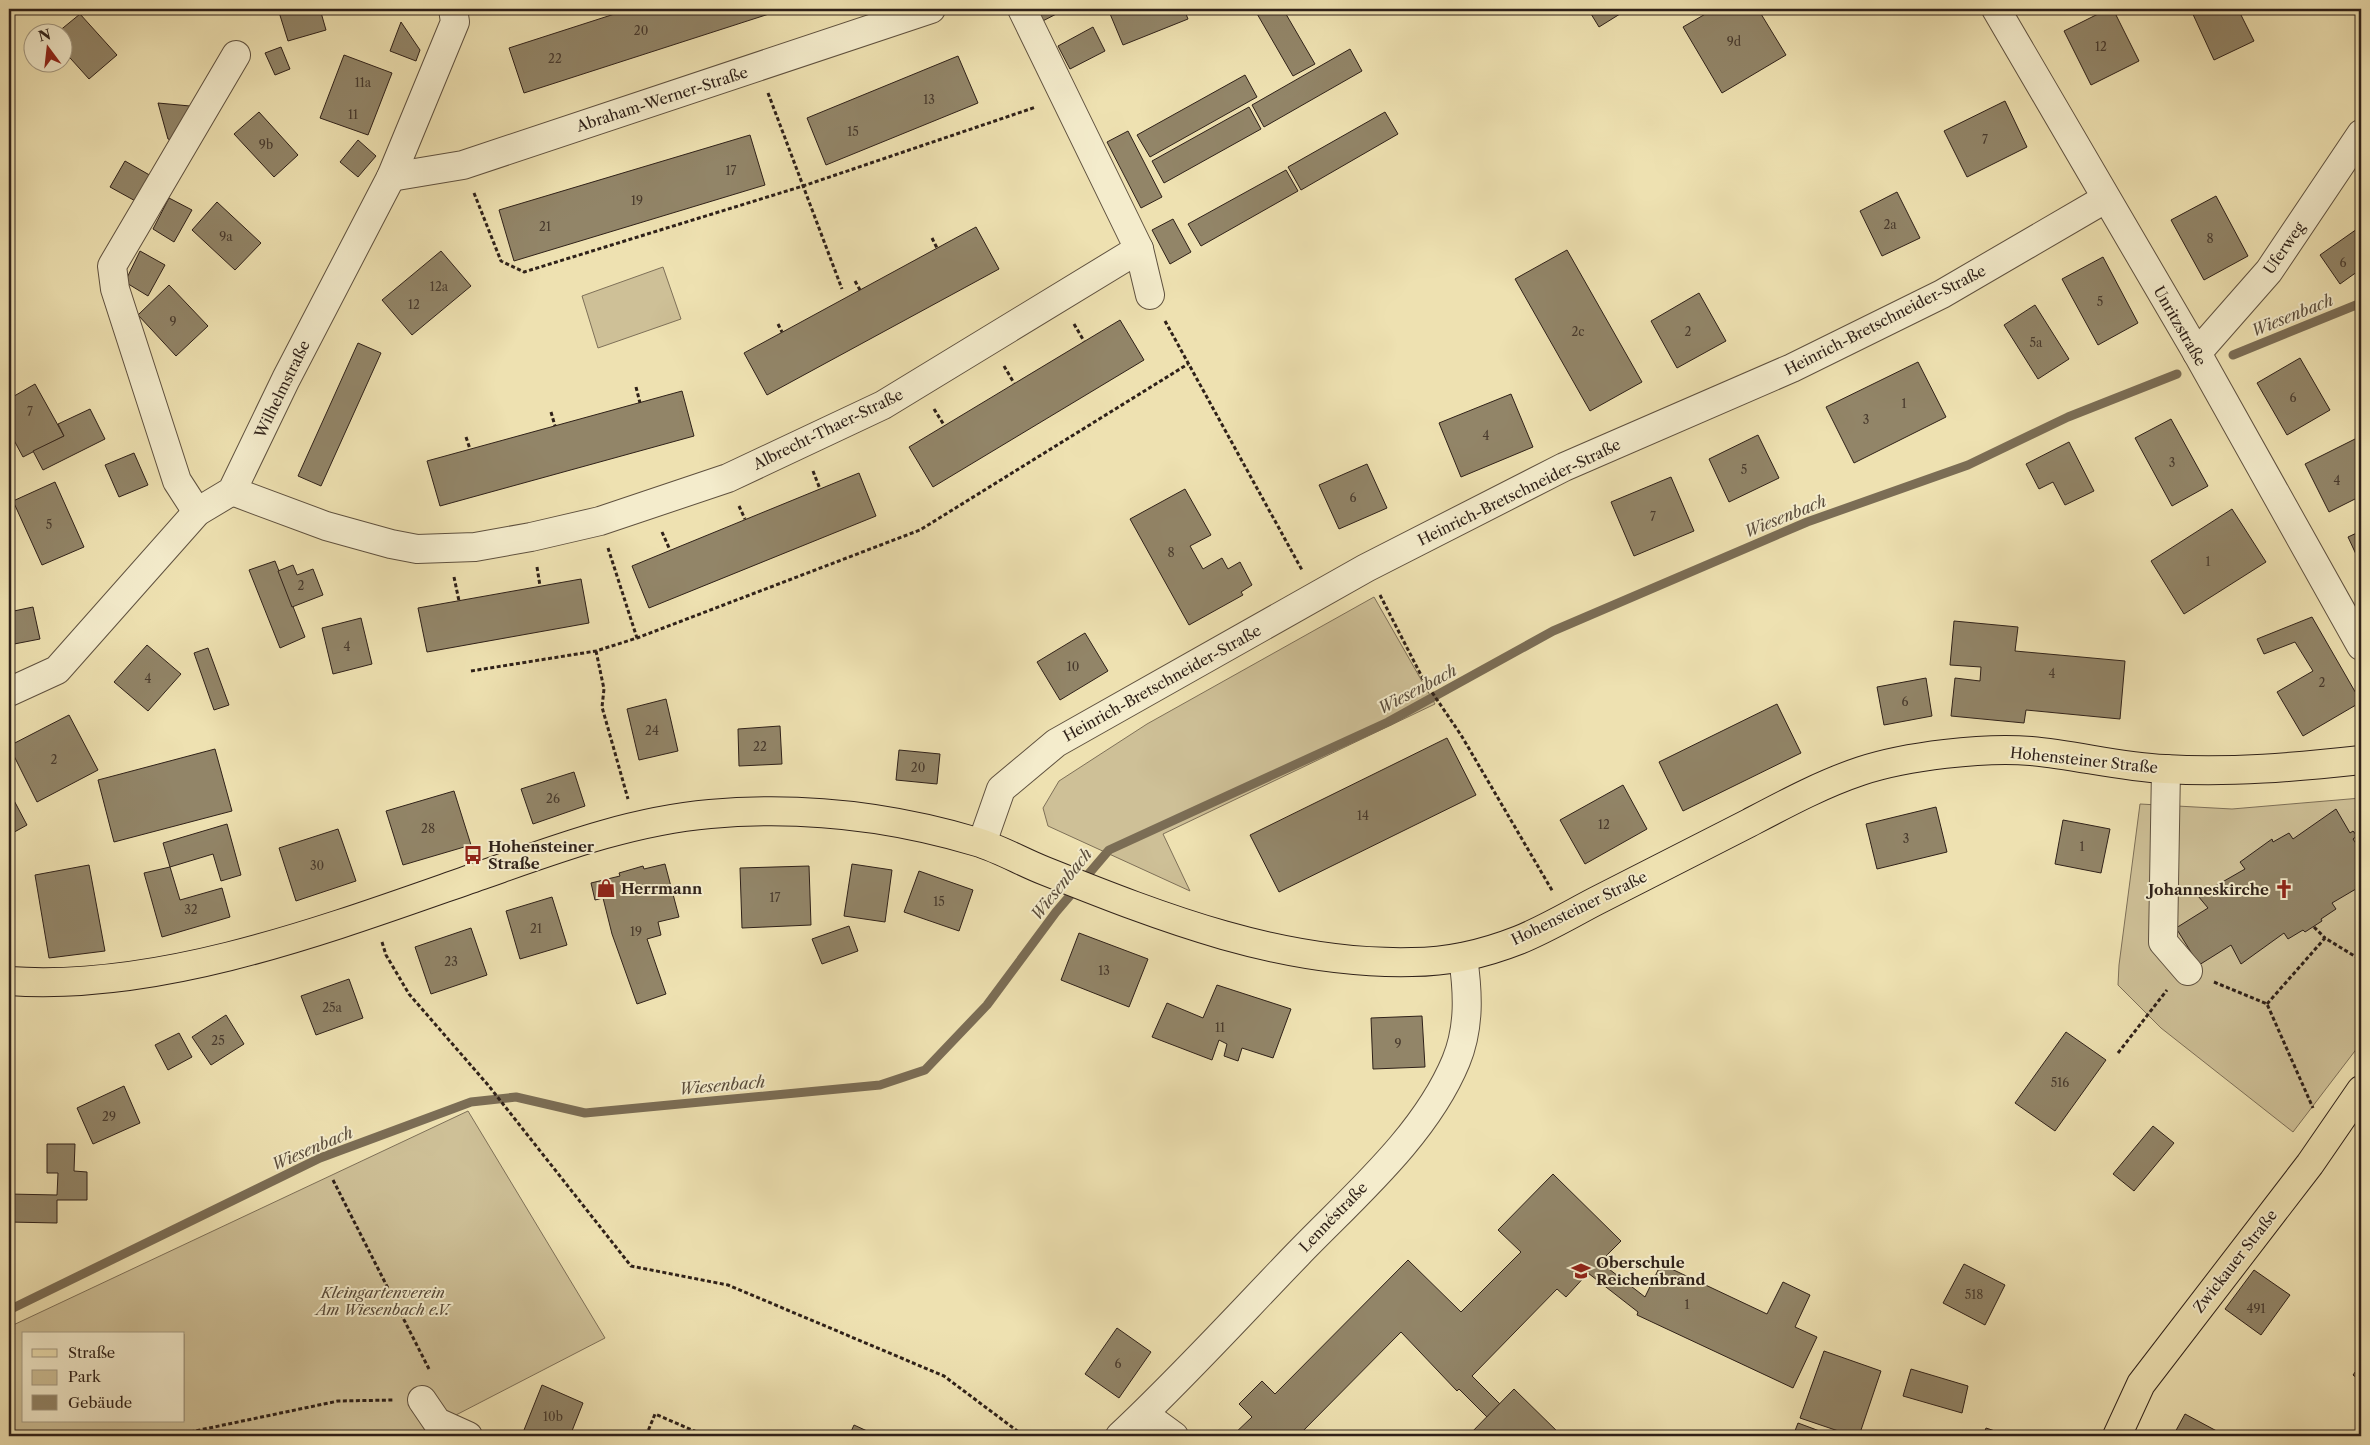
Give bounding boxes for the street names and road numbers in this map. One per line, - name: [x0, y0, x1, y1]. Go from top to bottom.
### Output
- street label: Abraham-Werner-Straße: [573, 62, 750, 136]
- street label: Uferweg: [2259, 218, 2309, 278]
- street label: Heinrich-Bretschneider-Straße: [1781, 261, 1989, 379]
- street label: Unritzstraße: [2149, 283, 2211, 369]
- street label: Wilhelmstraße: [250, 337, 314, 442]
- street label: Albrecht-Thaer-Straße: [749, 384, 906, 474]
- street label: Heinrich-Bretschneider-Straße: [1414, 434, 1624, 550]
- street label: Heinrich-Bretschneider-Straße: [1060, 620, 1264, 746]
- street label: Hohensteiner Straße: [2009, 743, 2159, 777]
- street label: Hohensteiner Straße: [1508, 867, 1650, 949]
- street label: Lennéstraße: [1295, 1178, 1371, 1256]
- street label: Zwickauer Straße: [2189, 1206, 2281, 1316]

